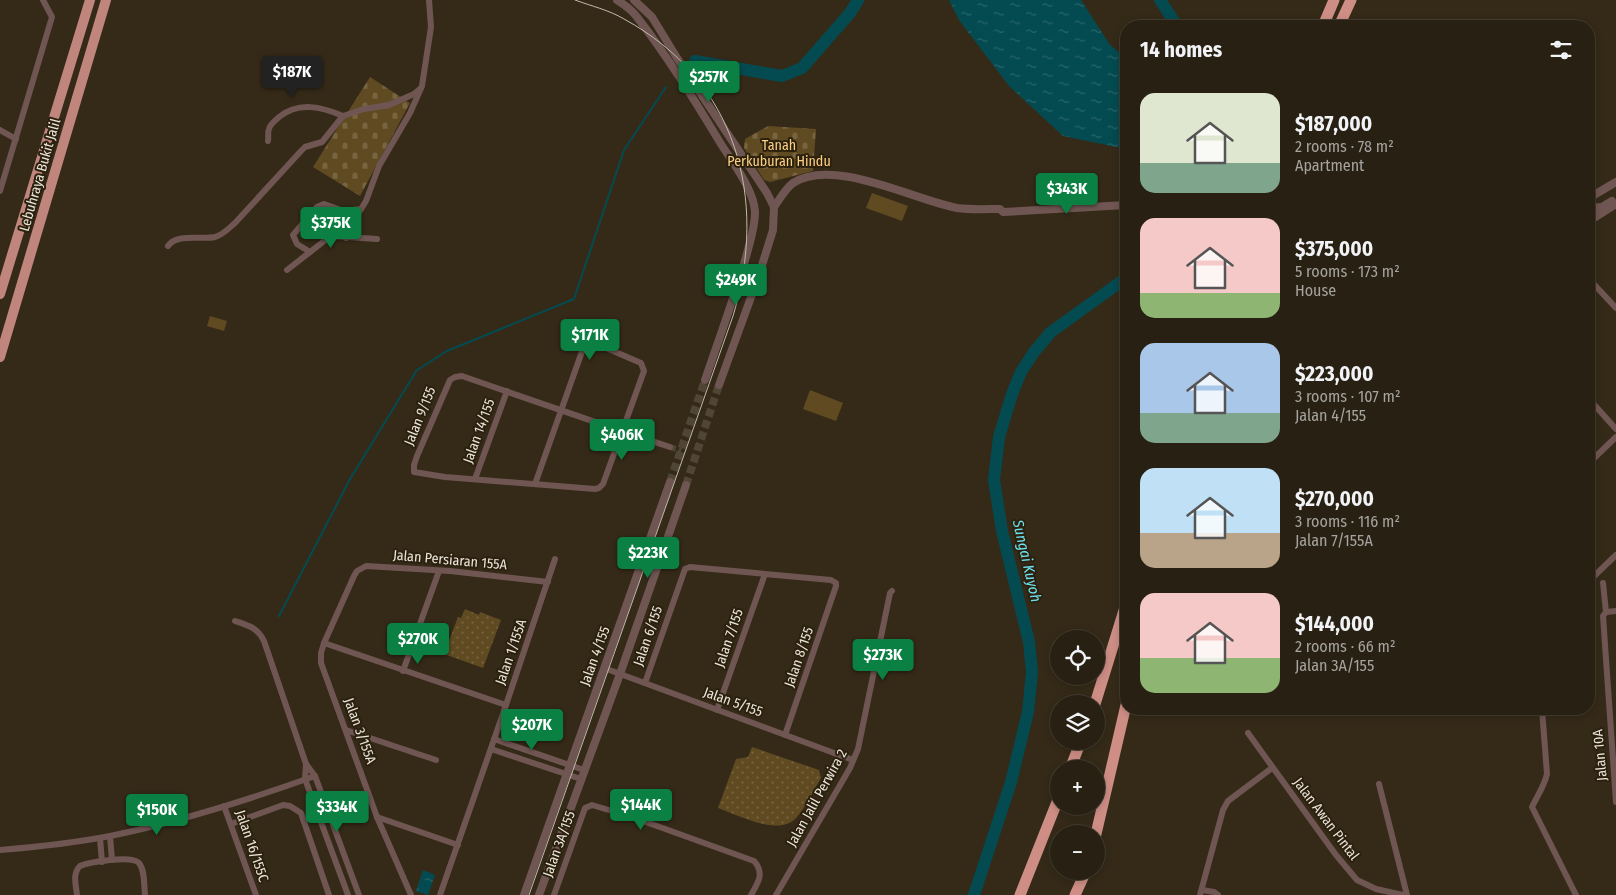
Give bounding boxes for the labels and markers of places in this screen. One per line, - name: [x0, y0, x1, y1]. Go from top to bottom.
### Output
- pin: $187K: [257, 56, 327, 98]
- pin: $257K: [674, 61, 744, 103]
- pin: $343K: [1032, 172, 1102, 215]
- pin: $375K: [296, 206, 366, 249]
- pin: $249K: [701, 264, 771, 306]
- pin: $171K: [555, 318, 625, 361]
- pin: $406K: [587, 418, 657, 461]
- pin: $223K: [613, 536, 683, 579]
- pin: $270K: [383, 622, 453, 665]
- pin: $273K: [848, 638, 918, 681]
- pin: $207K: [497, 708, 567, 751]
- pin: $144K: [606, 788, 676, 831]
- pin: $334K: [302, 790, 372, 833]
- pin: $150K: [122, 794, 192, 836]

